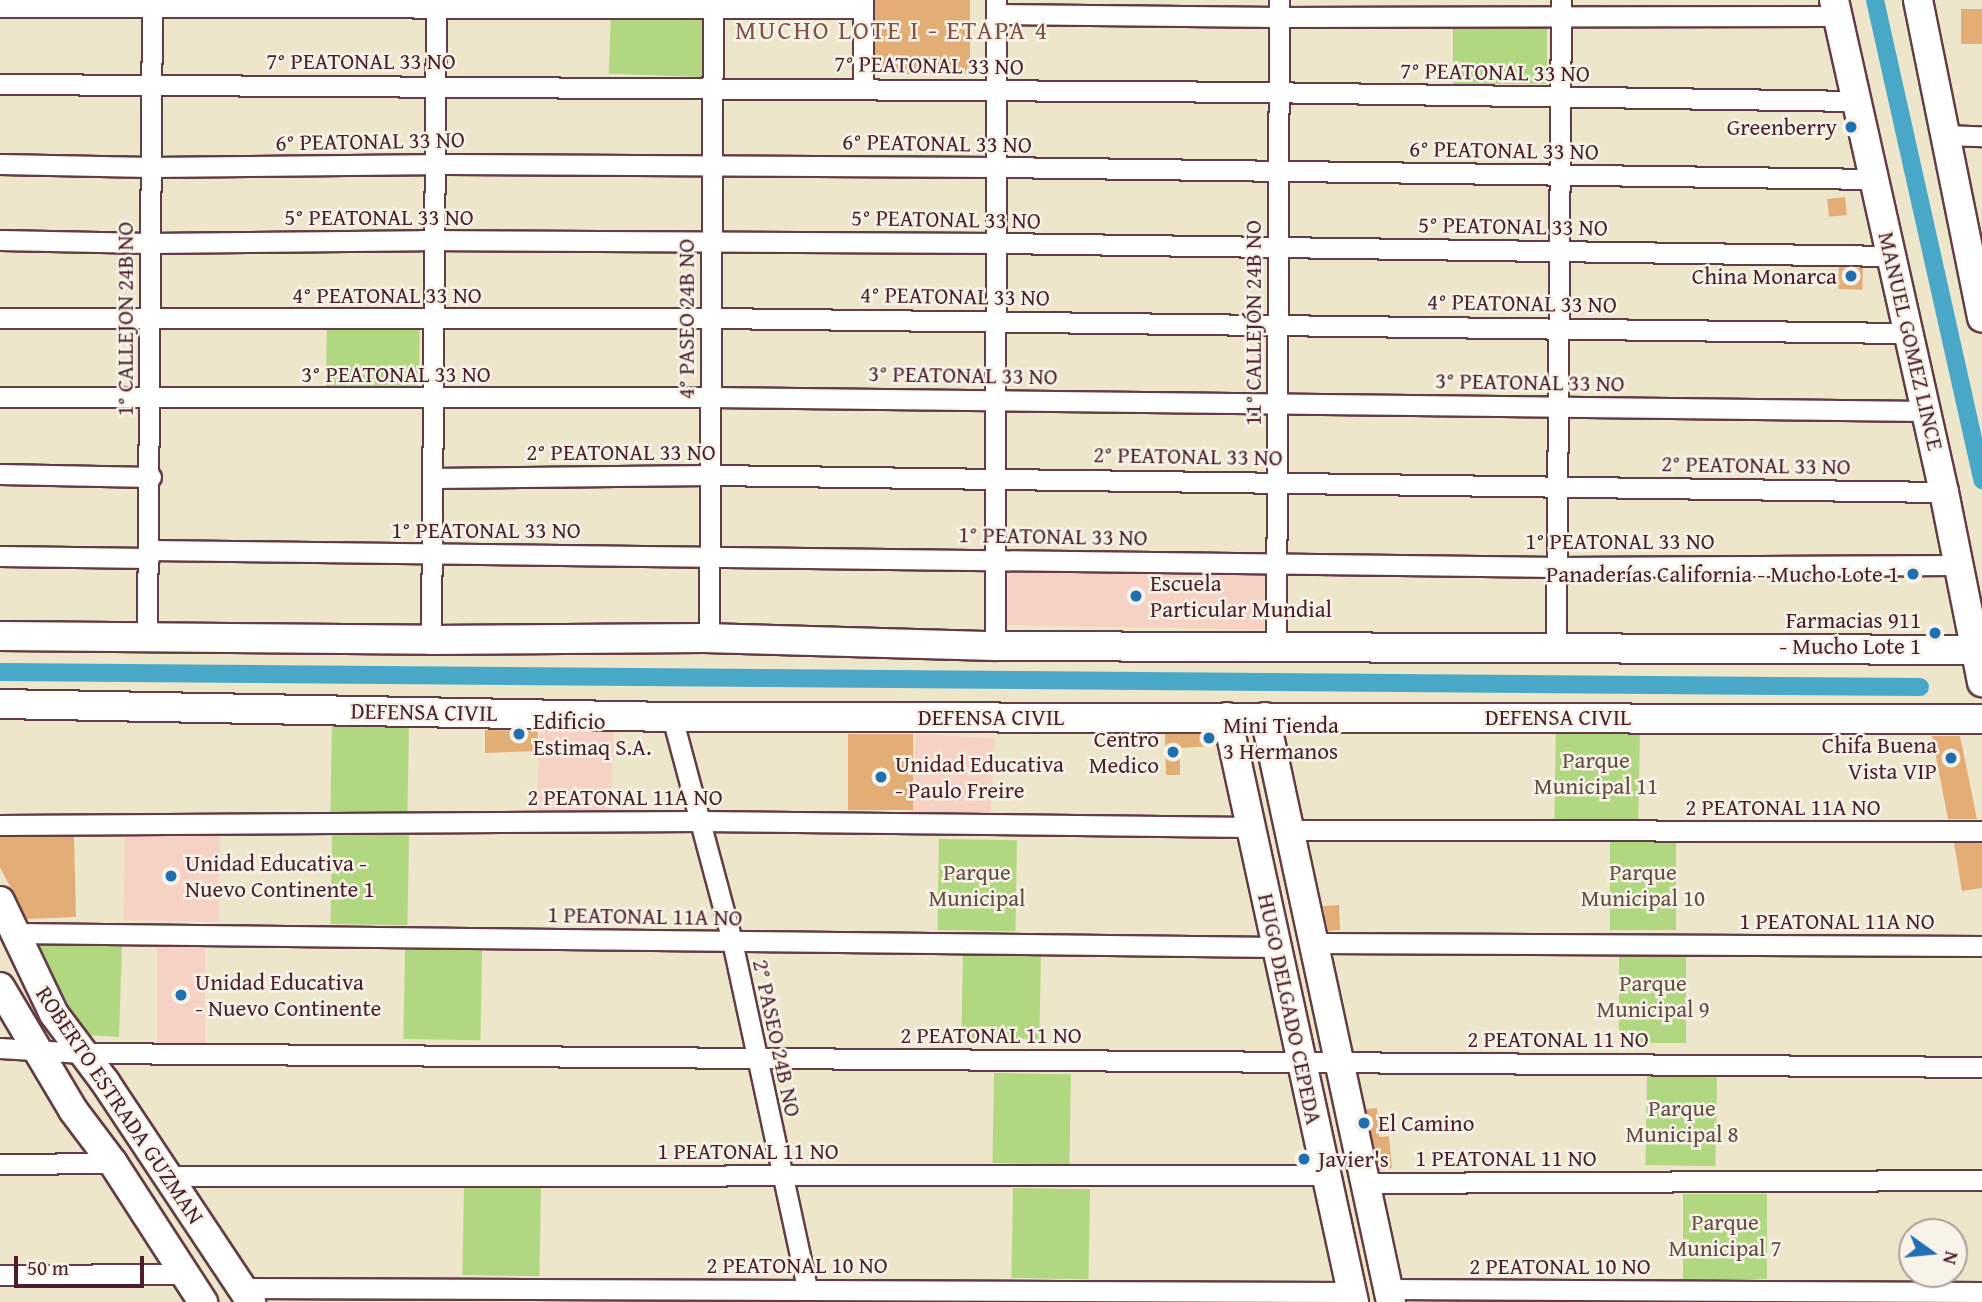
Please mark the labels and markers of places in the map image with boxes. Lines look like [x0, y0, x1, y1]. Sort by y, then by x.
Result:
place label: Greenberry [1727, 113, 1837, 141]
marker: Greenberry [1843, 119, 1859, 135]
place label: China Monarca [1692, 262, 1837, 290]
marker: China Monarca [1843, 268, 1859, 284]
place label: Panaderías California - Mucho Lote 1 [1546, 560, 1899, 588]
marker: Panaderías California - Mucho Lote 1 [1905, 566, 1921, 582]
place label: Escuela Particular Mundial [1150, 569, 1332, 623]
marker: Escuela Particular Mundial [1128, 588, 1144, 604]
place label: Farmacias 911 - Mucho Lote 1 [1779, 606, 1921, 660]
marker: Farmacias 911 - Mucho Lote 1 [1927, 625, 1943, 641]
place label: Edificio Estimaq S.A. [533, 707, 652, 761]
place label: Mini Tienda 3 Hermanos [1223, 711, 1339, 765]
place label: Centro Medico [1089, 725, 1159, 779]
marker: Edificio Estimaq S.A. [511, 726, 527, 742]
marker: Mini Tienda 3 Hermanos [1201, 730, 1217, 746]
place label: Chifa Buena Vista VIP [1822, 731, 1937, 785]
marker: Centro Medico [1165, 744, 1181, 760]
place label: Unidad Educativa - Paulo Freire [895, 750, 1064, 804]
marker: Chifa Buena Vista VIP [1943, 750, 1959, 766]
marker: Unidad Educativa - Paulo Freire [873, 769, 889, 785]
place label: Unidad Educativa - Nuevo Continente 1 [185, 849, 374, 903]
marker: Unidad Educativa - Nuevo Continente 1 [163, 868, 179, 884]
place label: Unidad Educativa - Nuevo Continente [195, 968, 381, 1022]
marker: Unidad Educativa - Nuevo Continente [173, 987, 189, 1003]
place label: El Camino [1378, 1109, 1474, 1137]
marker: El Camino [1356, 1115, 1372, 1131]
place label: Javier's [1318, 1145, 1389, 1173]
marker: Javier's [1296, 1151, 1312, 1167]

